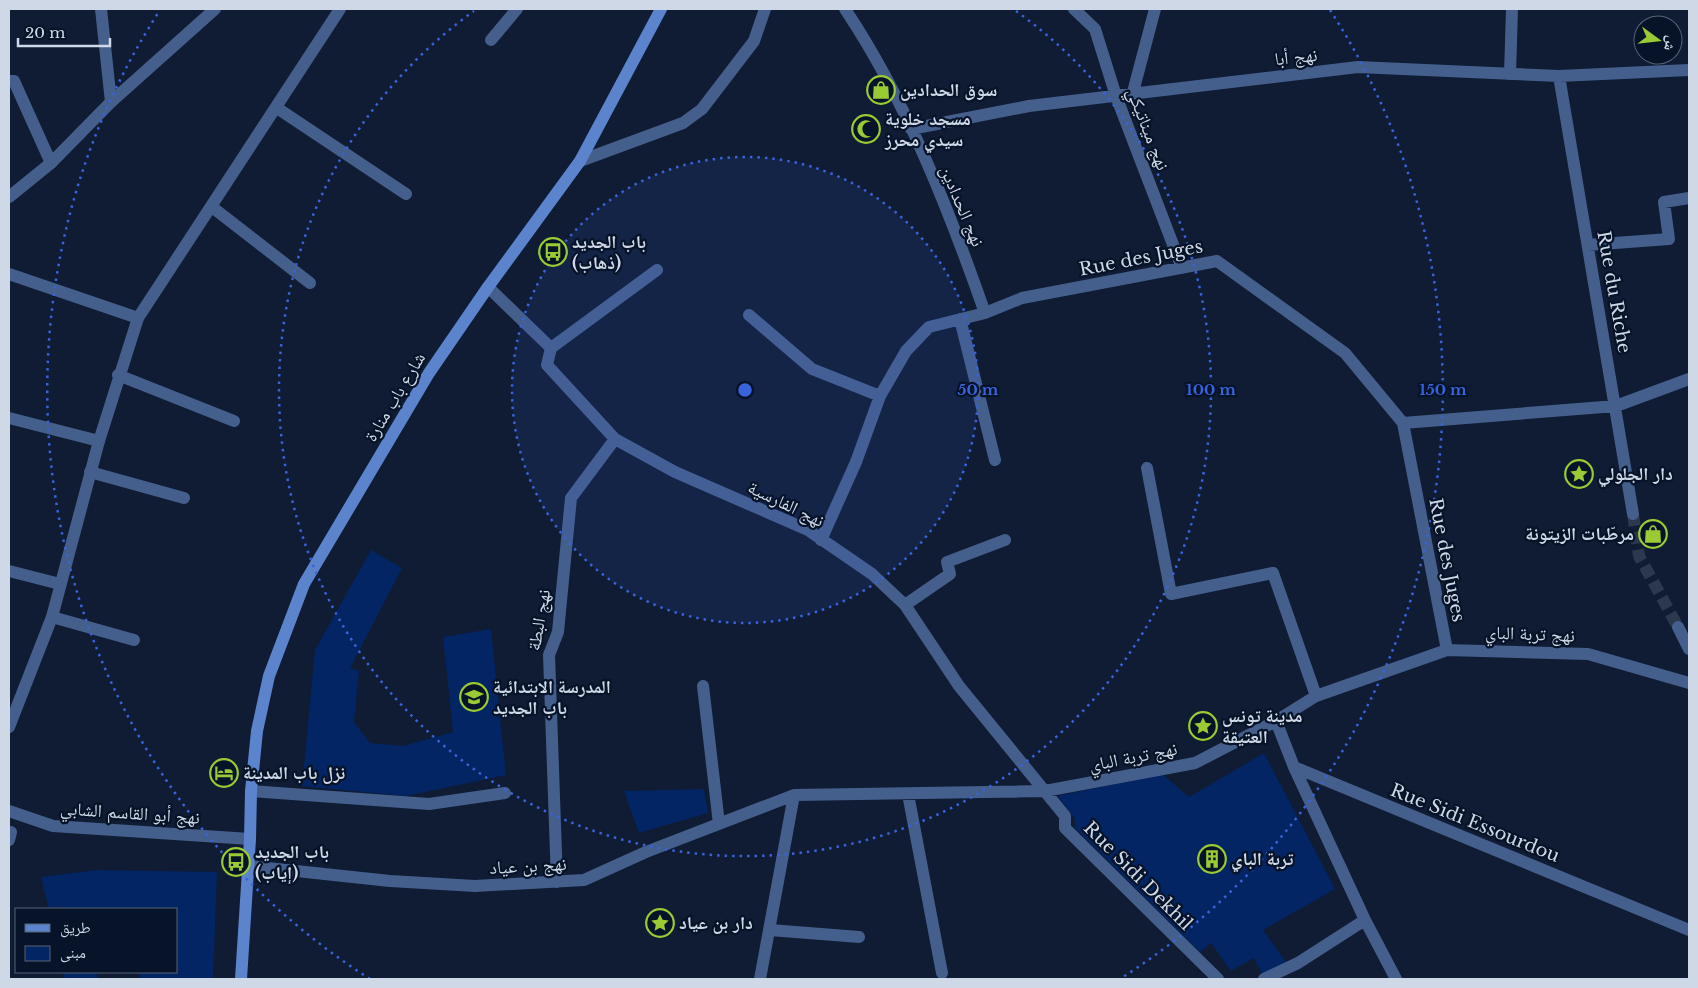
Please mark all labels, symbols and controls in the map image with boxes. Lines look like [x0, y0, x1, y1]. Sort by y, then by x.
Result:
scale bar [18, 15, 110, 47]
north arrow [1633, 15, 1683, 65]
text: 20 m [25, 23, 65, 42]
text: ش [1660, 34, 1681, 53]
street label: نهج أبا [1274, 44, 1319, 71]
shop icon: سوق الحدادين [866, 75, 896, 105]
place label: سوق الحدادين [900, 79, 997, 101]
street label: نهج ميناتيكي [1119, 85, 1174, 175]
place label: مسجد خلوية سيدي محرز [884, 108, 971, 154]
mosque icon: مسجد خلوية سيدي محرز [851, 114, 881, 144]
street label: نهج الحدادين [934, 162, 989, 250]
street label: Rue du Riche [1592, 229, 1636, 355]
place label: باب الجديد (ذهاب) [572, 231, 646, 274]
street label: Rue des Juges [1077, 235, 1205, 281]
bus stop icon: باب الجديد (ذهاب) [538, 237, 568, 267]
street label: شارع باب منارة [360, 348, 430, 446]
text: 50 m [958, 380, 999, 399]
text: 100 m [1186, 380, 1236, 399]
text: 150 m [1419, 380, 1467, 399]
centre of rings [736, 381, 754, 399]
place icon: دار الجلولي [1564, 459, 1594, 489]
place label: دار الجلولي [1598, 463, 1673, 488]
street label: نهج الفارسية [744, 476, 828, 533]
street label: Rue des Juges [1424, 496, 1470, 624]
shop icon: مرطّبات الزيتونة [1638, 519, 1668, 549]
place label: مرطّبات الزيتونة [1525, 523, 1634, 545]
street label: نهج البطة [523, 588, 556, 653]
street label: نهج تربة الباي [1485, 621, 1575, 650]
place label: المدرسة الابتدائية باب الجديد [493, 676, 611, 719]
school or university icon: المدرسة الابتدائية باب الجديد [459, 682, 489, 712]
place label: مدينة تونس العتيقة [1222, 705, 1302, 748]
place icon: مدينة تونس العتيقة [1188, 711, 1218, 741]
street label: نهج تربة الباي [1087, 738, 1180, 780]
hotel icon: نزل باب المدينة [209, 758, 239, 788]
place label: نزل باب المدينة [243, 762, 345, 784]
street label: Rue Sidi Essourdou [1387, 779, 1563, 867]
street label: نهج أبو القاسم الشابي [59, 797, 201, 832]
street label: Rue Sidi Dekhil [1079, 817, 1197, 935]
place label: باب الجديد (إياب) [255, 841, 329, 884]
building icon: تربة الباي [1197, 844, 1227, 874]
bus stop icon: باب الجديد (إياب) [221, 847, 251, 877]
place label: تربة الباي [1231, 848, 1293, 873]
street label: نهج بن عياد [489, 853, 567, 880]
legend [15, 908, 178, 973]
place icon: دار بن عياد [645, 908, 675, 938]
place label: دار بن عياد [679, 912, 753, 934]
text: طريق [60, 918, 91, 938]
text: مبنى [60, 943, 86, 963]

